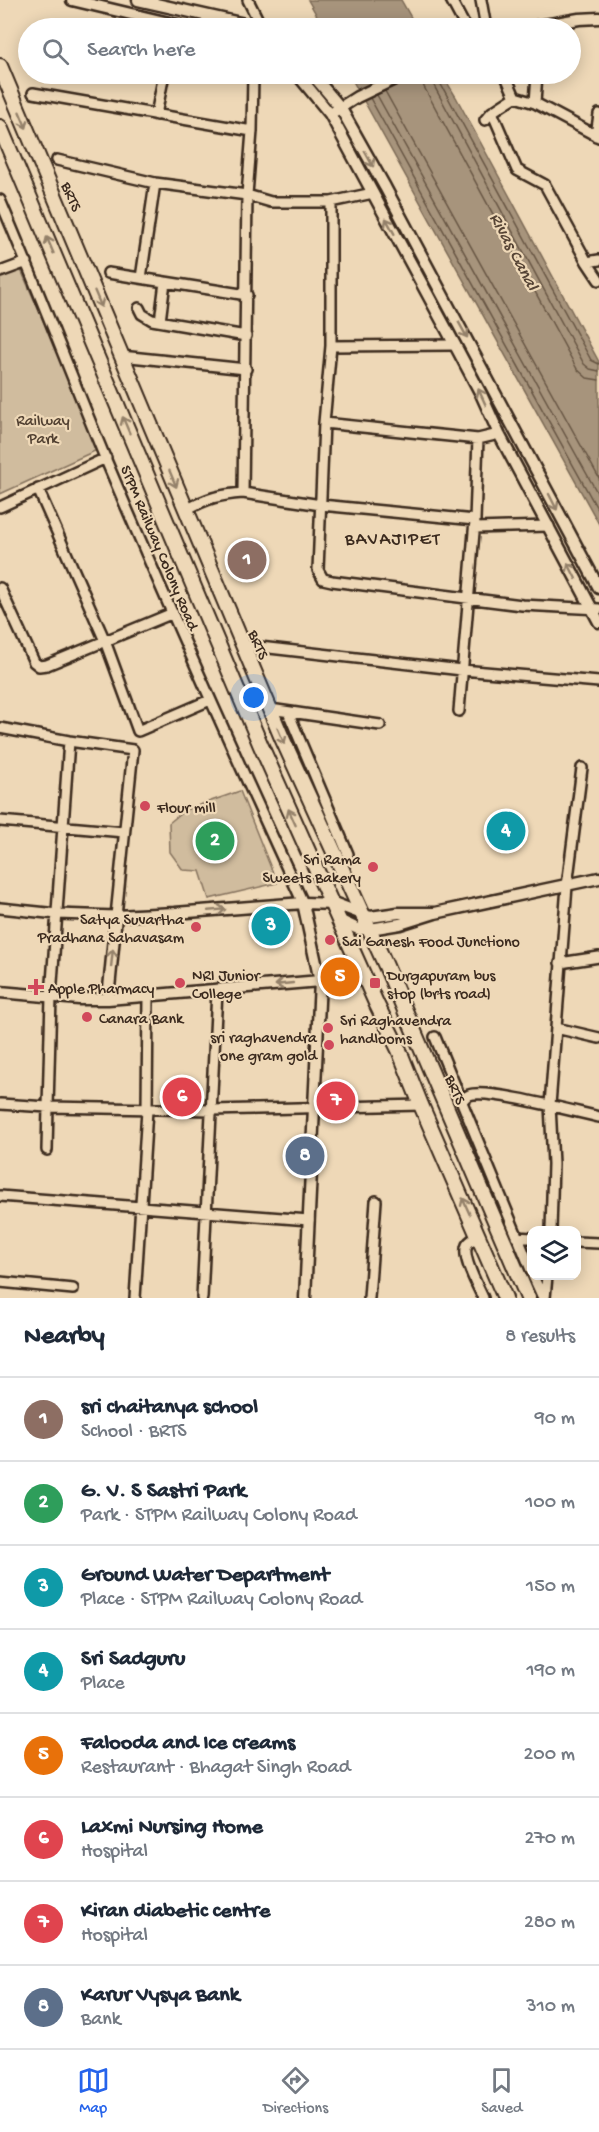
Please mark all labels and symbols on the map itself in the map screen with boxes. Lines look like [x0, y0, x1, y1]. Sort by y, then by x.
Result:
one-way arrow [18, 110, 29, 128]
one-way arrow [364, 149, 375, 167]
street label: BRTS [55, 179, 85, 215]
water label: Rivas Canal [484, 210, 542, 295]
one-way arrow [384, 217, 395, 235]
one-way arrow [44, 236, 55, 255]
one-way arrow [93, 290, 104, 308]
one-way arrow [458, 320, 469, 338]
one-way arrow [476, 389, 488, 407]
park label: Railway Park [16, 413, 70, 450]
one-way arrow [120, 416, 131, 434]
street label: STPM Railway Colony Road [114, 463, 202, 635]
one-way arrow [168, 470, 179, 488]
one-way arrow [548, 493, 559, 511]
district label: BAVAJIPET [344, 530, 441, 551]
pin: 1 [228, 538, 266, 582]
one-way arrow [566, 562, 577, 580]
street label: BRTS [242, 627, 272, 663]
your location [239, 683, 268, 712]
one-way arrow [276, 727, 288, 745]
marker: Flour mill [138, 799, 152, 813]
place label: Flour mill [156, 800, 216, 819]
one-way arrow [286, 808, 298, 826]
pin: 4 [486, 808, 526, 854]
pin: 2 [196, 818, 234, 864]
place label: Sri Rama Sweets Bakery [262, 852, 362, 889]
marker: Sri Rama Sweets Bakery [366, 860, 380, 874]
one-way arrow [206, 904, 226, 915]
pin: 3 [252, 904, 290, 948]
place label: Satya Suvartha Pradhana Sahavasam [37, 912, 185, 949]
marker: Satya Suvartha Pradhana Sahavasam [189, 920, 203, 934]
marker: Sai Ganesh Food Junctiono [323, 933, 337, 947]
place label: Sai Ganesh Food Junctiono [342, 934, 520, 953]
one-way arrow [107, 948, 118, 968]
pin: 5 [320, 954, 360, 1000]
place label: NRI Junior College [192, 968, 261, 1005]
place label: Durgapuram bus stop (brts road) [386, 968, 497, 1005]
marker: NRI Junior College [173, 976, 187, 990]
marker: Durgapuram bus stop (brts road) [368, 976, 382, 990]
one-way arrow [274, 979, 294, 990]
marker: Apple Pharmacy [29, 980, 43, 994]
place label: Apple Pharmacy [48, 981, 154, 1000]
marker: Canara Bank [80, 1010, 94, 1024]
place label: Canara Bank [99, 1011, 185, 1030]
place label: Sri Raghavendra handlooms [340, 1013, 452, 1050]
marker: Sri Raghavendra handlooms [321, 1021, 335, 1035]
place label: sri raghavendra one gram gold [210, 1030, 319, 1067]
marker: sri raghavendra one gram gold [322, 1038, 336, 1052]
street label: BRTS [439, 1072, 469, 1108]
pin: 6 [162, 1074, 201, 1120]
pin: 7 [316, 1078, 356, 1124]
pin: 8 [286, 1134, 324, 1178]
one-way arrow [459, 1197, 471, 1215]

